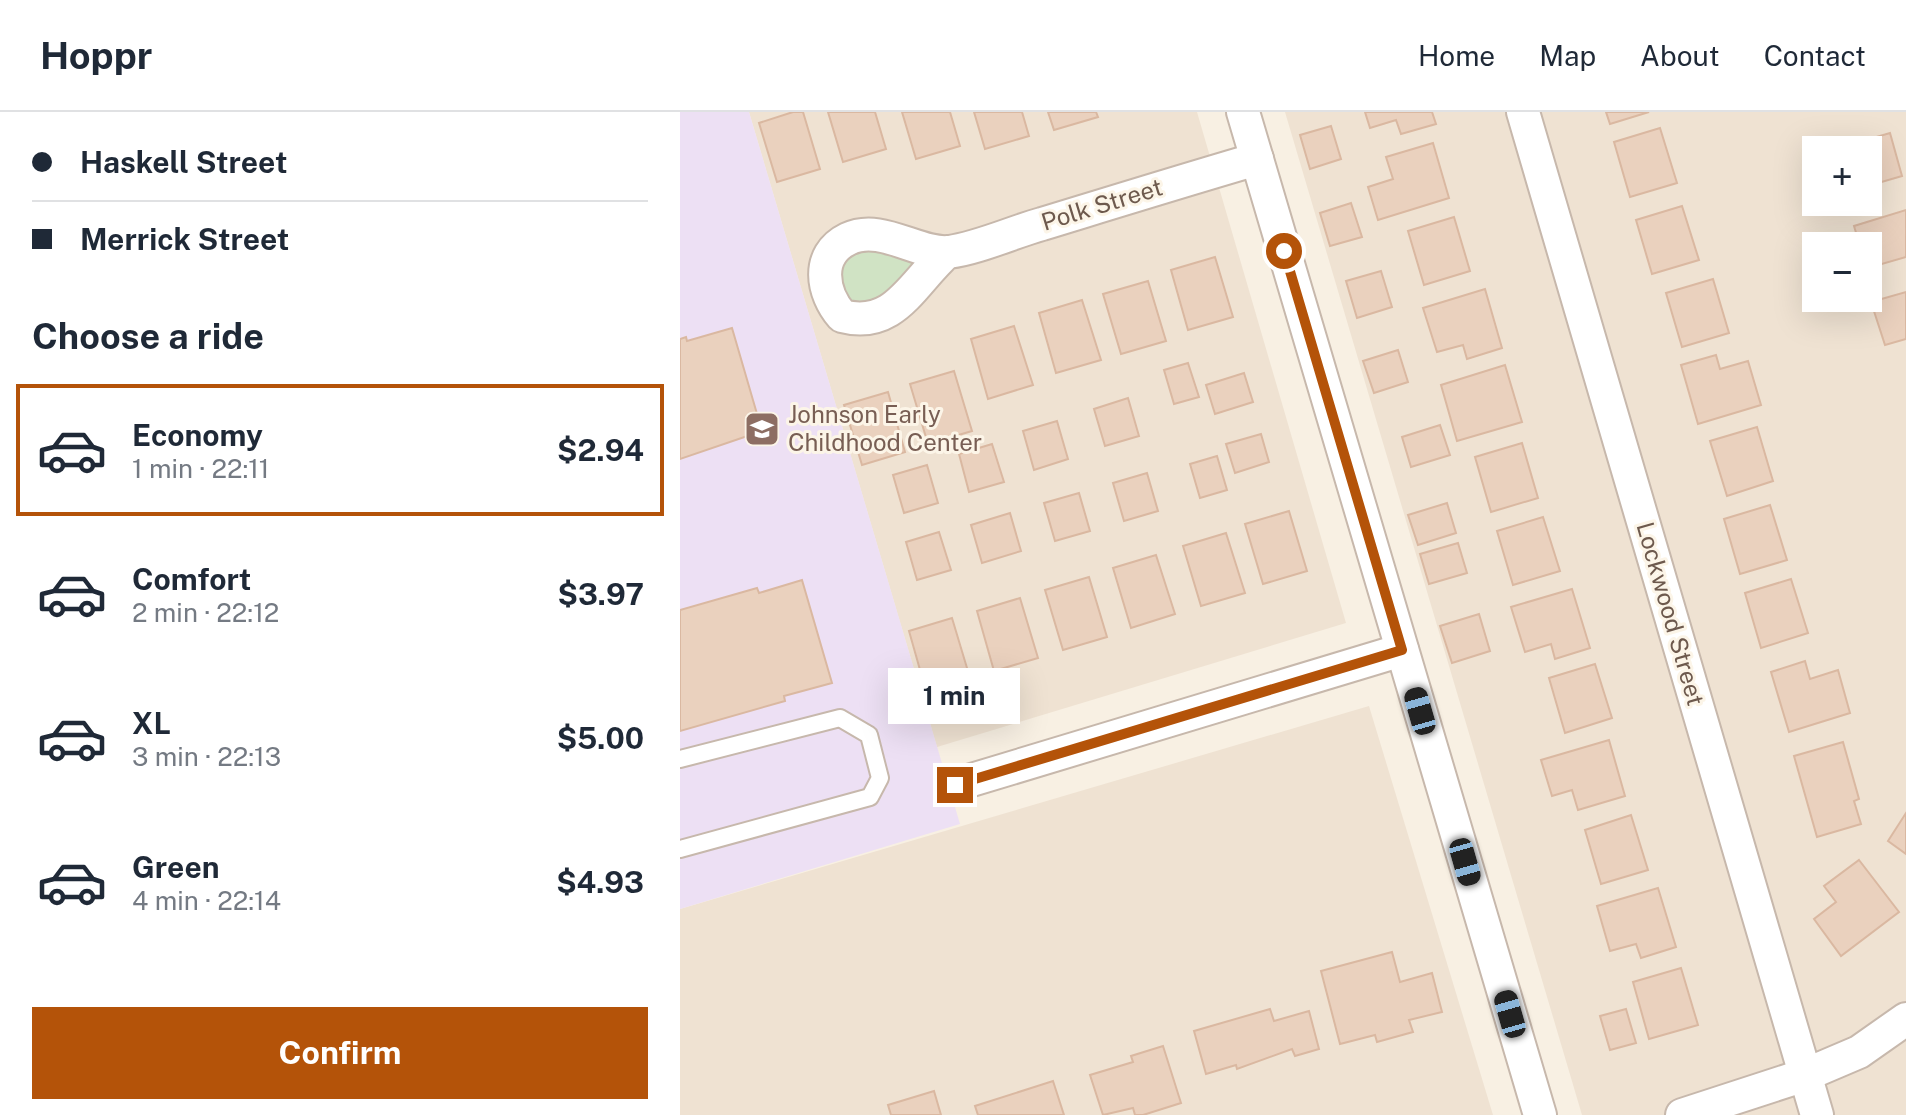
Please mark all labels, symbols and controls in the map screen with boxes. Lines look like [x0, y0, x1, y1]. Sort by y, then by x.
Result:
text: Hoppr [40, 33, 152, 78]
text: Home [1418, 39, 1495, 72]
text: Map [1539, 39, 1596, 72]
text: About [1640, 39, 1720, 72]
text: Contact [1764, 39, 1866, 72]
map controls [1802, 136, 1882, 312]
button: + [1802, 136, 1882, 216]
text: Haskell Street [80, 144, 287, 180]
street label: Polk Street [1038, 172, 1166, 236]
text: Merrick Street [80, 221, 289, 257]
button: − [1802, 232, 1882, 312]
route start [1266, 233, 1302, 269]
text: Choose a ride [32, 315, 264, 357]
place label: Johnson Early Childhood Center [788, 400, 982, 456]
school or university icon: Johnson Early Childhood Center [743, 410, 781, 448]
icon: car [36, 414, 108, 486]
text: Economy [132, 417, 263, 453]
text: $2.94 [557, 432, 644, 468]
text: 1 min · 22:11 [132, 453, 269, 484]
street label: Lockwood Street [1631, 519, 1711, 709]
icon: car [36, 558, 108, 630]
text: Comfort [132, 561, 251, 597]
text: $3.97 [557, 576, 644, 612]
text: 2 min · 22:12 [132, 597, 279, 628]
callout: 1 min [889, 669, 1021, 725]
text: 1 min [923, 680, 985, 711]
car [1402, 685, 1438, 737]
icon: car [36, 702, 108, 774]
text: XL [132, 705, 171, 741]
text: $5.00 [557, 720, 644, 756]
text: 3 min · 22:13 [132, 741, 281, 772]
route end [937, 767, 973, 803]
car [1447, 836, 1483, 888]
icon: car [36, 846, 108, 918]
text: Green [132, 849, 219, 885]
text: $4.93 [556, 864, 644, 900]
text: 4 min · 22:14 [132, 885, 281, 916]
car [1492, 988, 1528, 1040]
button: Confirm [32, 1007, 648, 1099]

